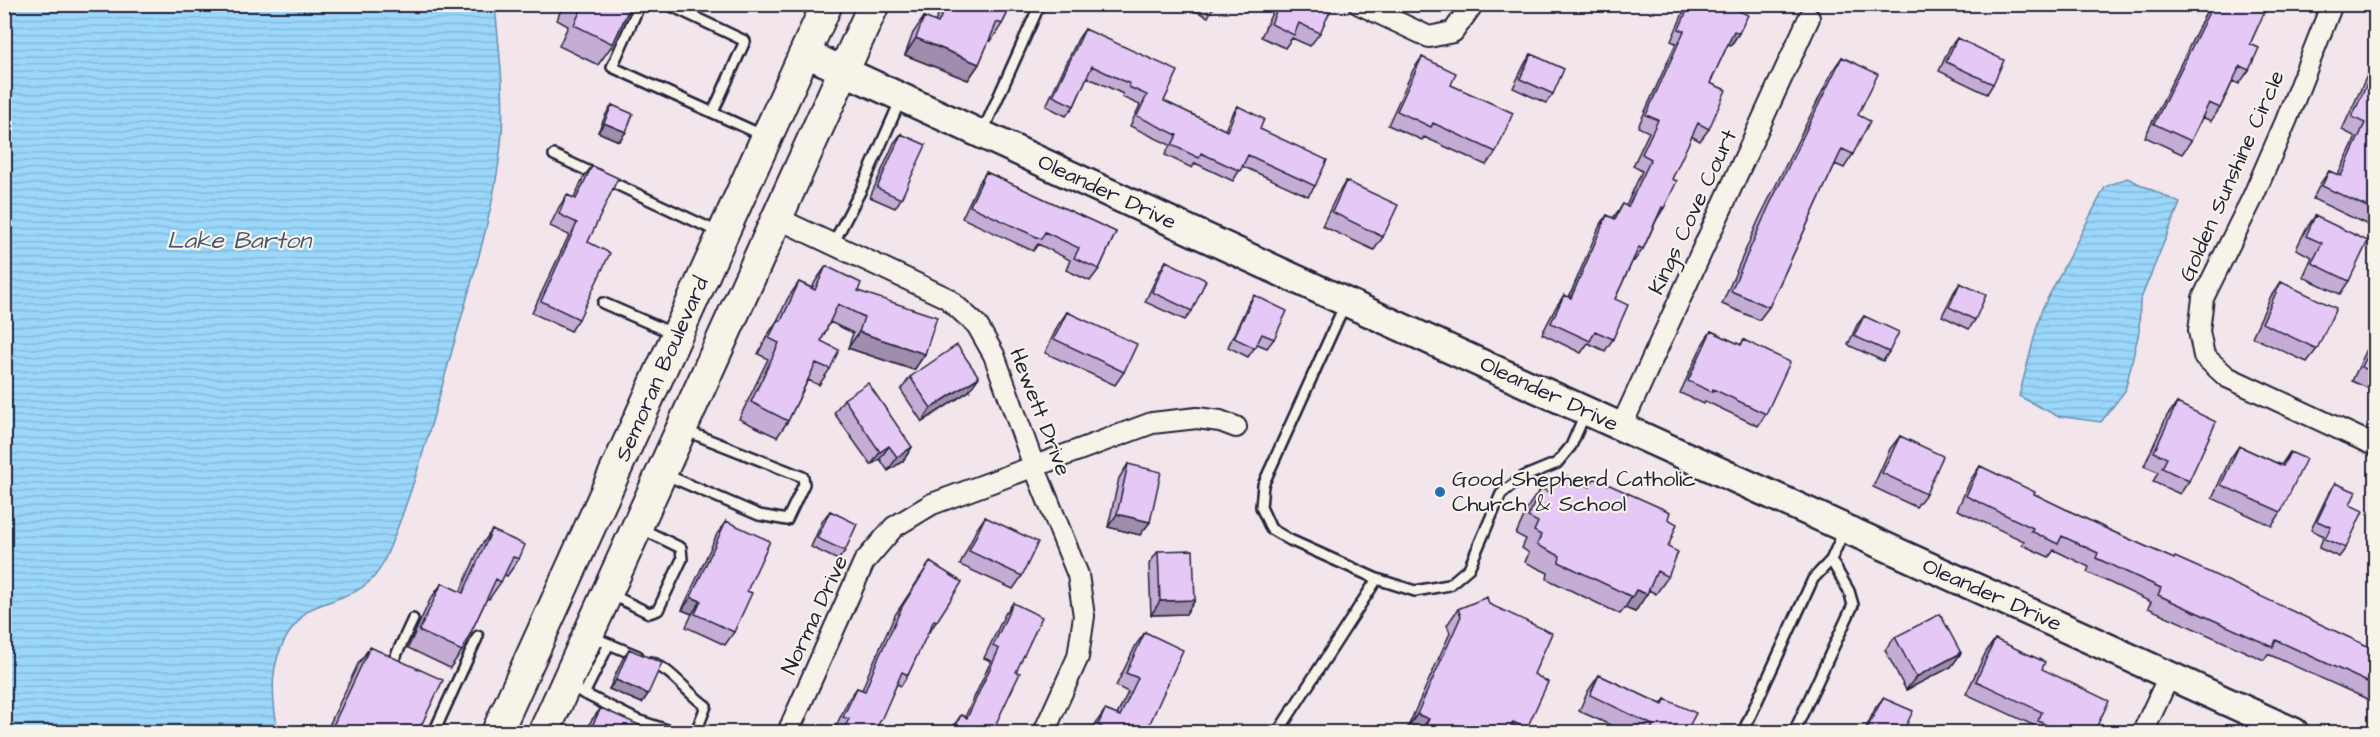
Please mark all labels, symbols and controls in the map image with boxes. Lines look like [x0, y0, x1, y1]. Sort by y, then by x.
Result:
street label: Golden Sunshine Circle [2172, 66, 2293, 286]
street label: Kings Cove Court [1641, 124, 1746, 300]
street label: Oleander Drive [1033, 146, 1181, 238]
water label: Lake Barton [167, 224, 313, 258]
street label: Semoran Boulevard [607, 272, 717, 466]
street label: Hewett Drive [1001, 344, 1079, 480]
street label: Oleander Drive [1475, 348, 1623, 440]
place label: Good Shepherd Catholic Church & School [1452, 464, 1696, 520]
marker: Good Shepherd Catholic Church & School [1433, 485, 1447, 499]
street label: Norma Drive [774, 550, 856, 680]
street label: Oleander Drive [1917, 550, 2067, 640]

